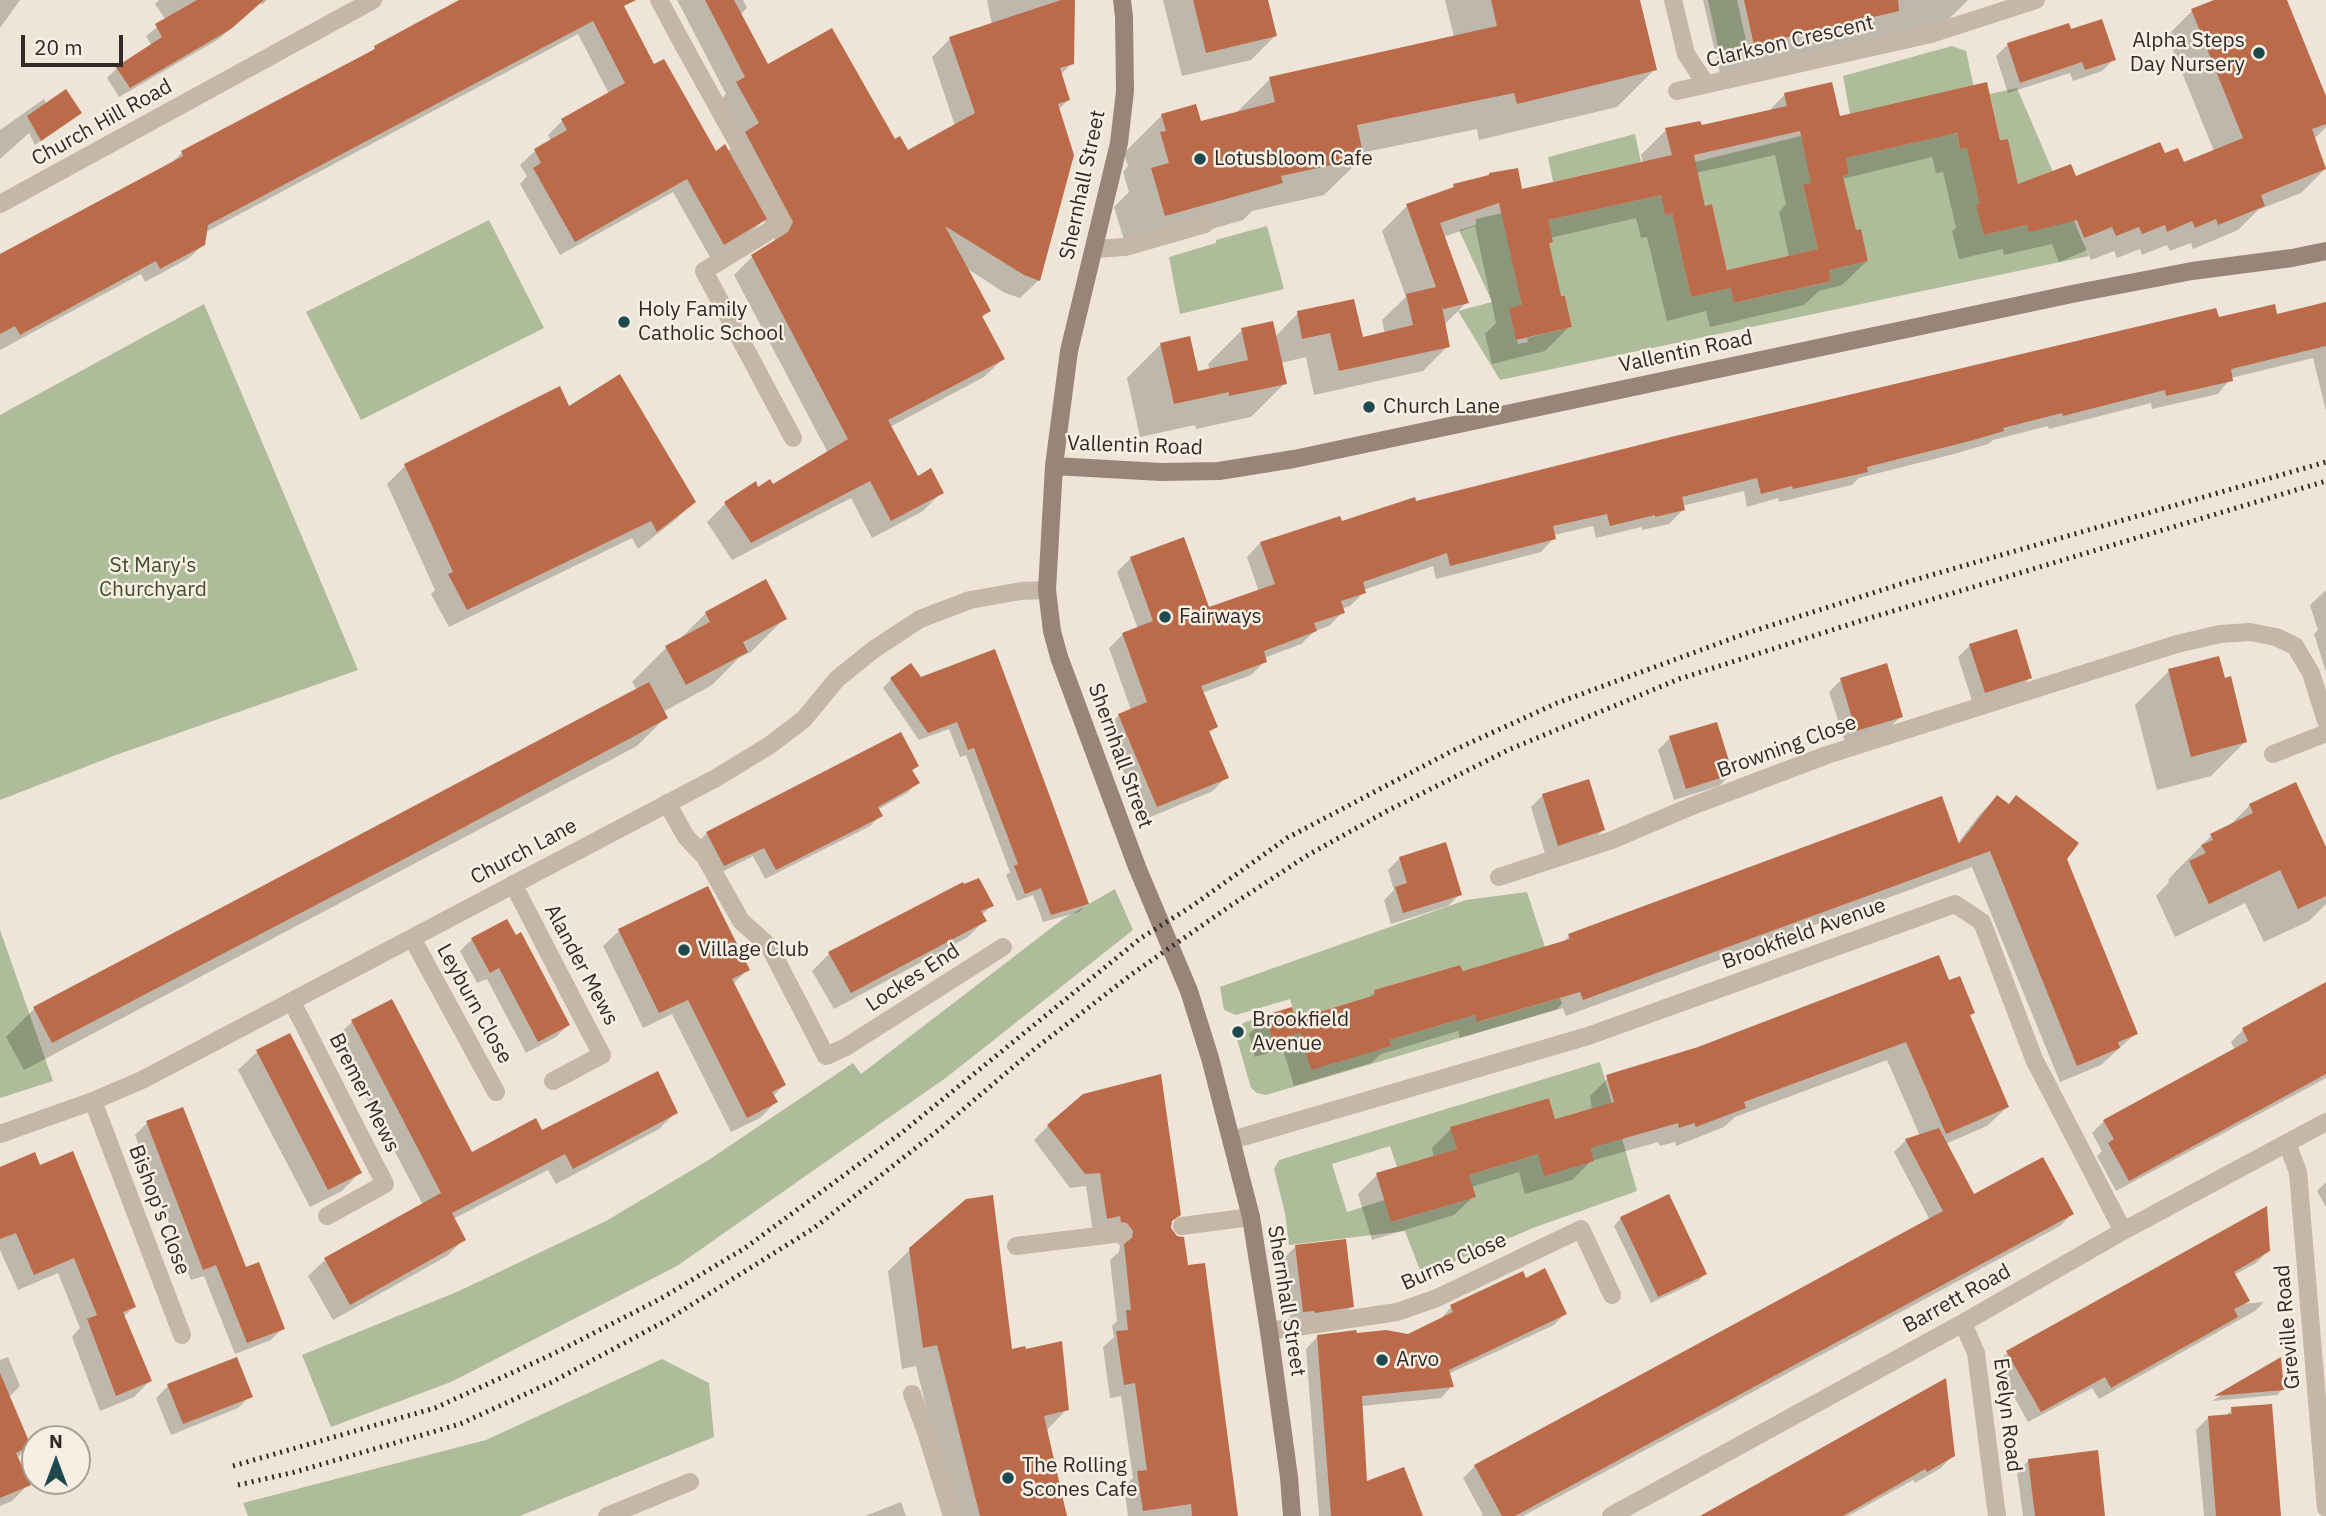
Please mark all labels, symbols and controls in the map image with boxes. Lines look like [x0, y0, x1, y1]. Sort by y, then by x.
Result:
street label: Clarkson Crescent [1704, 10, 1876, 74]
scale bar [24, 21, 126, 65]
place label: Alpha Steps Day Nursery [2130, 28, 2245, 78]
text: 20 m [34, 33, 83, 61]
marker: Alpha Steps Day Nursery [2251, 45, 2267, 61]
street label: Church Hill Road [27, 74, 177, 172]
street label: Shernhall Street [1055, 108, 1111, 262]
place label: Lotusbloom Cafe [1214, 146, 1373, 172]
marker: Lotusbloom Cafe [1192, 151, 1208, 167]
place label: Holy Family Catholic School [638, 297, 784, 347]
marker: Holy Family Catholic School [616, 314, 632, 330]
street label: Vallentin Road [1617, 326, 1755, 378]
place label: Church Lane [1383, 394, 1500, 420]
marker: Church Lane [1361, 399, 1377, 415]
street label: Vallentin Road [1067, 431, 1203, 461]
park label: St Mary's Churchyard [99, 553, 207, 603]
place label: Fairways [1179, 604, 1262, 630]
marker: Fairways [1157, 609, 1173, 625]
street label: Shernhall Street [1082, 680, 1158, 832]
street label: Browning Close [1714, 710, 1860, 784]
street label: Church Lane [466, 813, 582, 891]
street label: Brookfield Avenue [1719, 893, 1889, 975]
street label: Alander Mews [539, 900, 623, 1030]
place label: Village Club [698, 937, 809, 963]
street label: Lockes End [862, 938, 964, 1018]
street label: Leyburn Close [431, 940, 517, 1068]
marker: Village Club [676, 942, 692, 958]
place label: Brookfield Avenue [1252, 1007, 1349, 1057]
marker: Brookfield Avenue [1230, 1024, 1246, 1040]
street label: Bremer Mews [323, 1029, 405, 1157]
street label: Bishop's Close [123, 1141, 195, 1279]
street label: Shernhall Street [1262, 1224, 1310, 1378]
street label: Burns Close [1397, 1228, 1511, 1296]
street label: Barrett Road [1899, 1259, 2015, 1339]
street label: Greville Road [2270, 1264, 2306, 1390]
place label: Arvo [1396, 1347, 1439, 1373]
marker: Arvo [1374, 1352, 1390, 1368]
street label: Evelyn Road [1987, 1356, 2027, 1474]
north arrow [21, 1425, 91, 1495]
text: N [49, 1429, 63, 1453]
place label: The Rolling Scones Cafe [1022, 1453, 1138, 1503]
marker: The Rolling Scones Cafe [1000, 1470, 1016, 1486]

